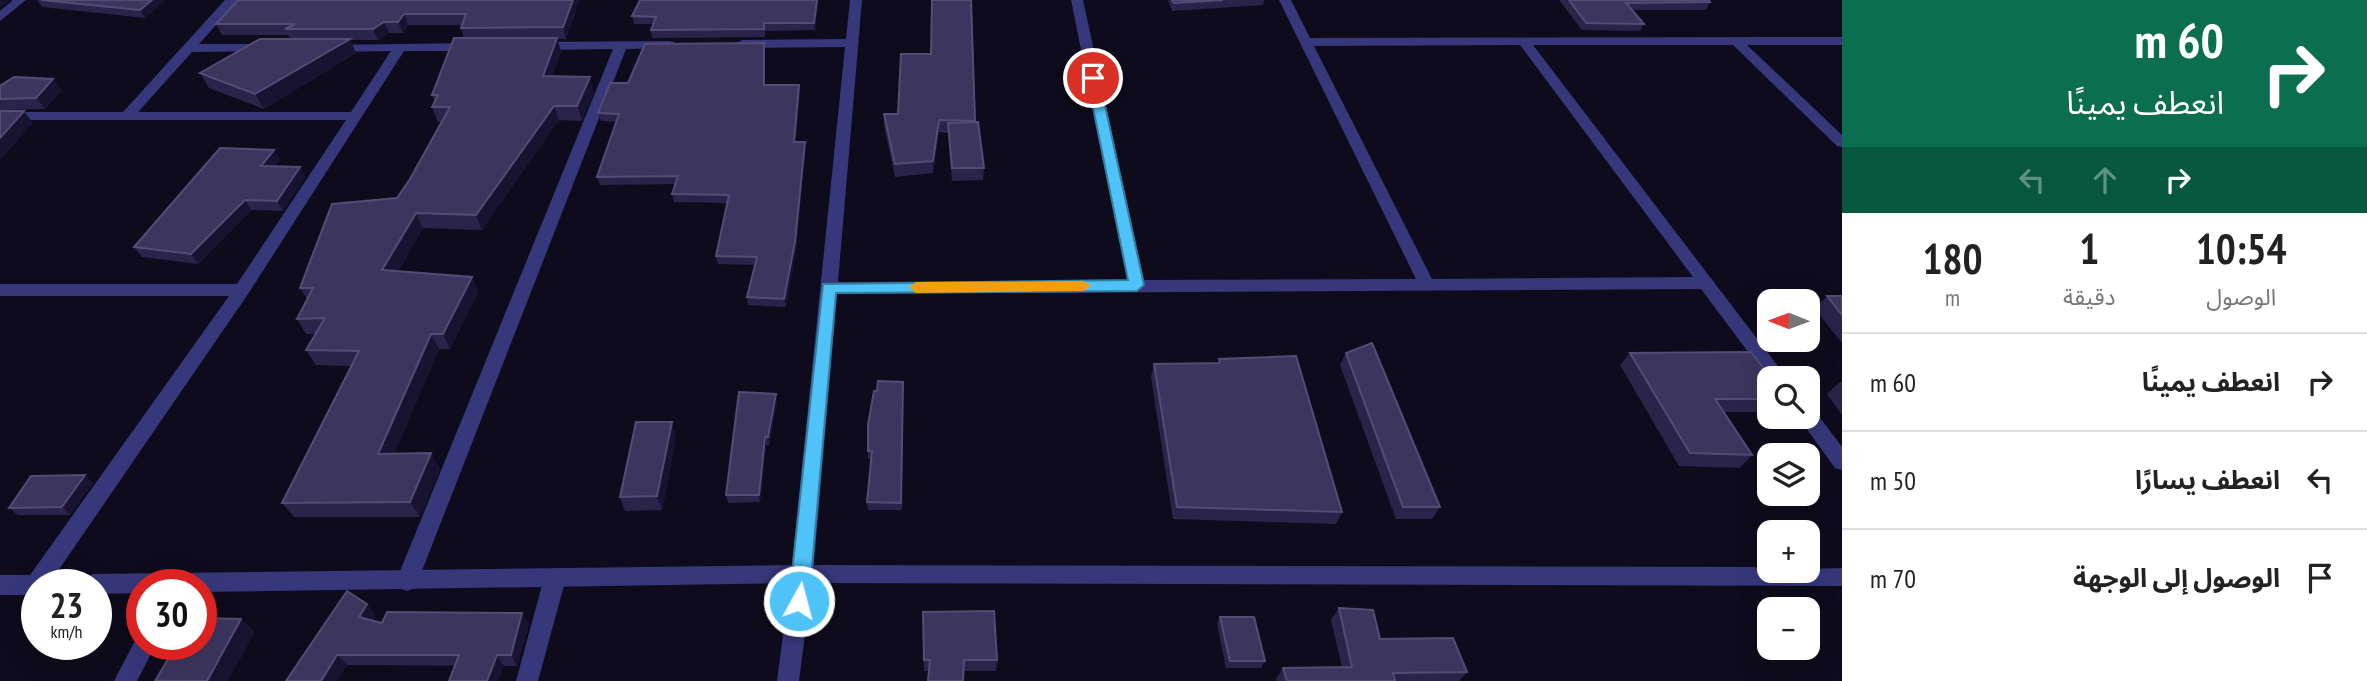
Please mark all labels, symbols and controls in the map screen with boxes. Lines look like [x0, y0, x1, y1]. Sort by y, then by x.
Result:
text: 60 m [2135, 8, 2224, 72]
icon: right [2248, 28, 2339, 119]
pin [1063, 48, 1123, 108]
icon: arrive [1074, 59, 1112, 97]
text: انعطف يمينًا [2066, 81, 2224, 123]
icon: left [2013, 161, 2051, 199]
icon: ahead [2086, 161, 2124, 199]
icon: right [2159, 161, 2197, 199]
text: 1 [2079, 221, 2099, 276]
text: 10:54 [2196, 221, 2287, 276]
text: 180 [1922, 231, 1983, 286]
text: دقيقة [2063, 282, 2115, 311]
text: الوصول [2206, 282, 2276, 311]
text: m [1945, 283, 1960, 312]
north arrow [1757, 289, 1820, 352]
map controls [1757, 289, 1820, 660]
icon: right [2301, 363, 2339, 401]
text: انعطف يمينًا [2142, 365, 2280, 398]
button: search [1757, 366, 1820, 429]
text: 60 m [1870, 366, 1916, 399]
button: layers [1757, 443, 1820, 506]
icon: left [2301, 461, 2339, 499]
text: انعطف يسارًا [2135, 463, 2280, 496]
text: 50 m [1870, 464, 1916, 497]
button: + [1757, 520, 1820, 583]
icon: arrive [2301, 559, 2339, 597]
text: الوصول إلى الوجهة [2073, 561, 2280, 594]
text: 70 m [1870, 562, 1916, 595]
position arrow [762, 564, 836, 638]
speed limit sign: 30 [126, 569, 217, 660]
text: 23 [50, 582, 83, 628]
button: − [1757, 597, 1820, 660]
text: km/h [51, 620, 82, 643]

